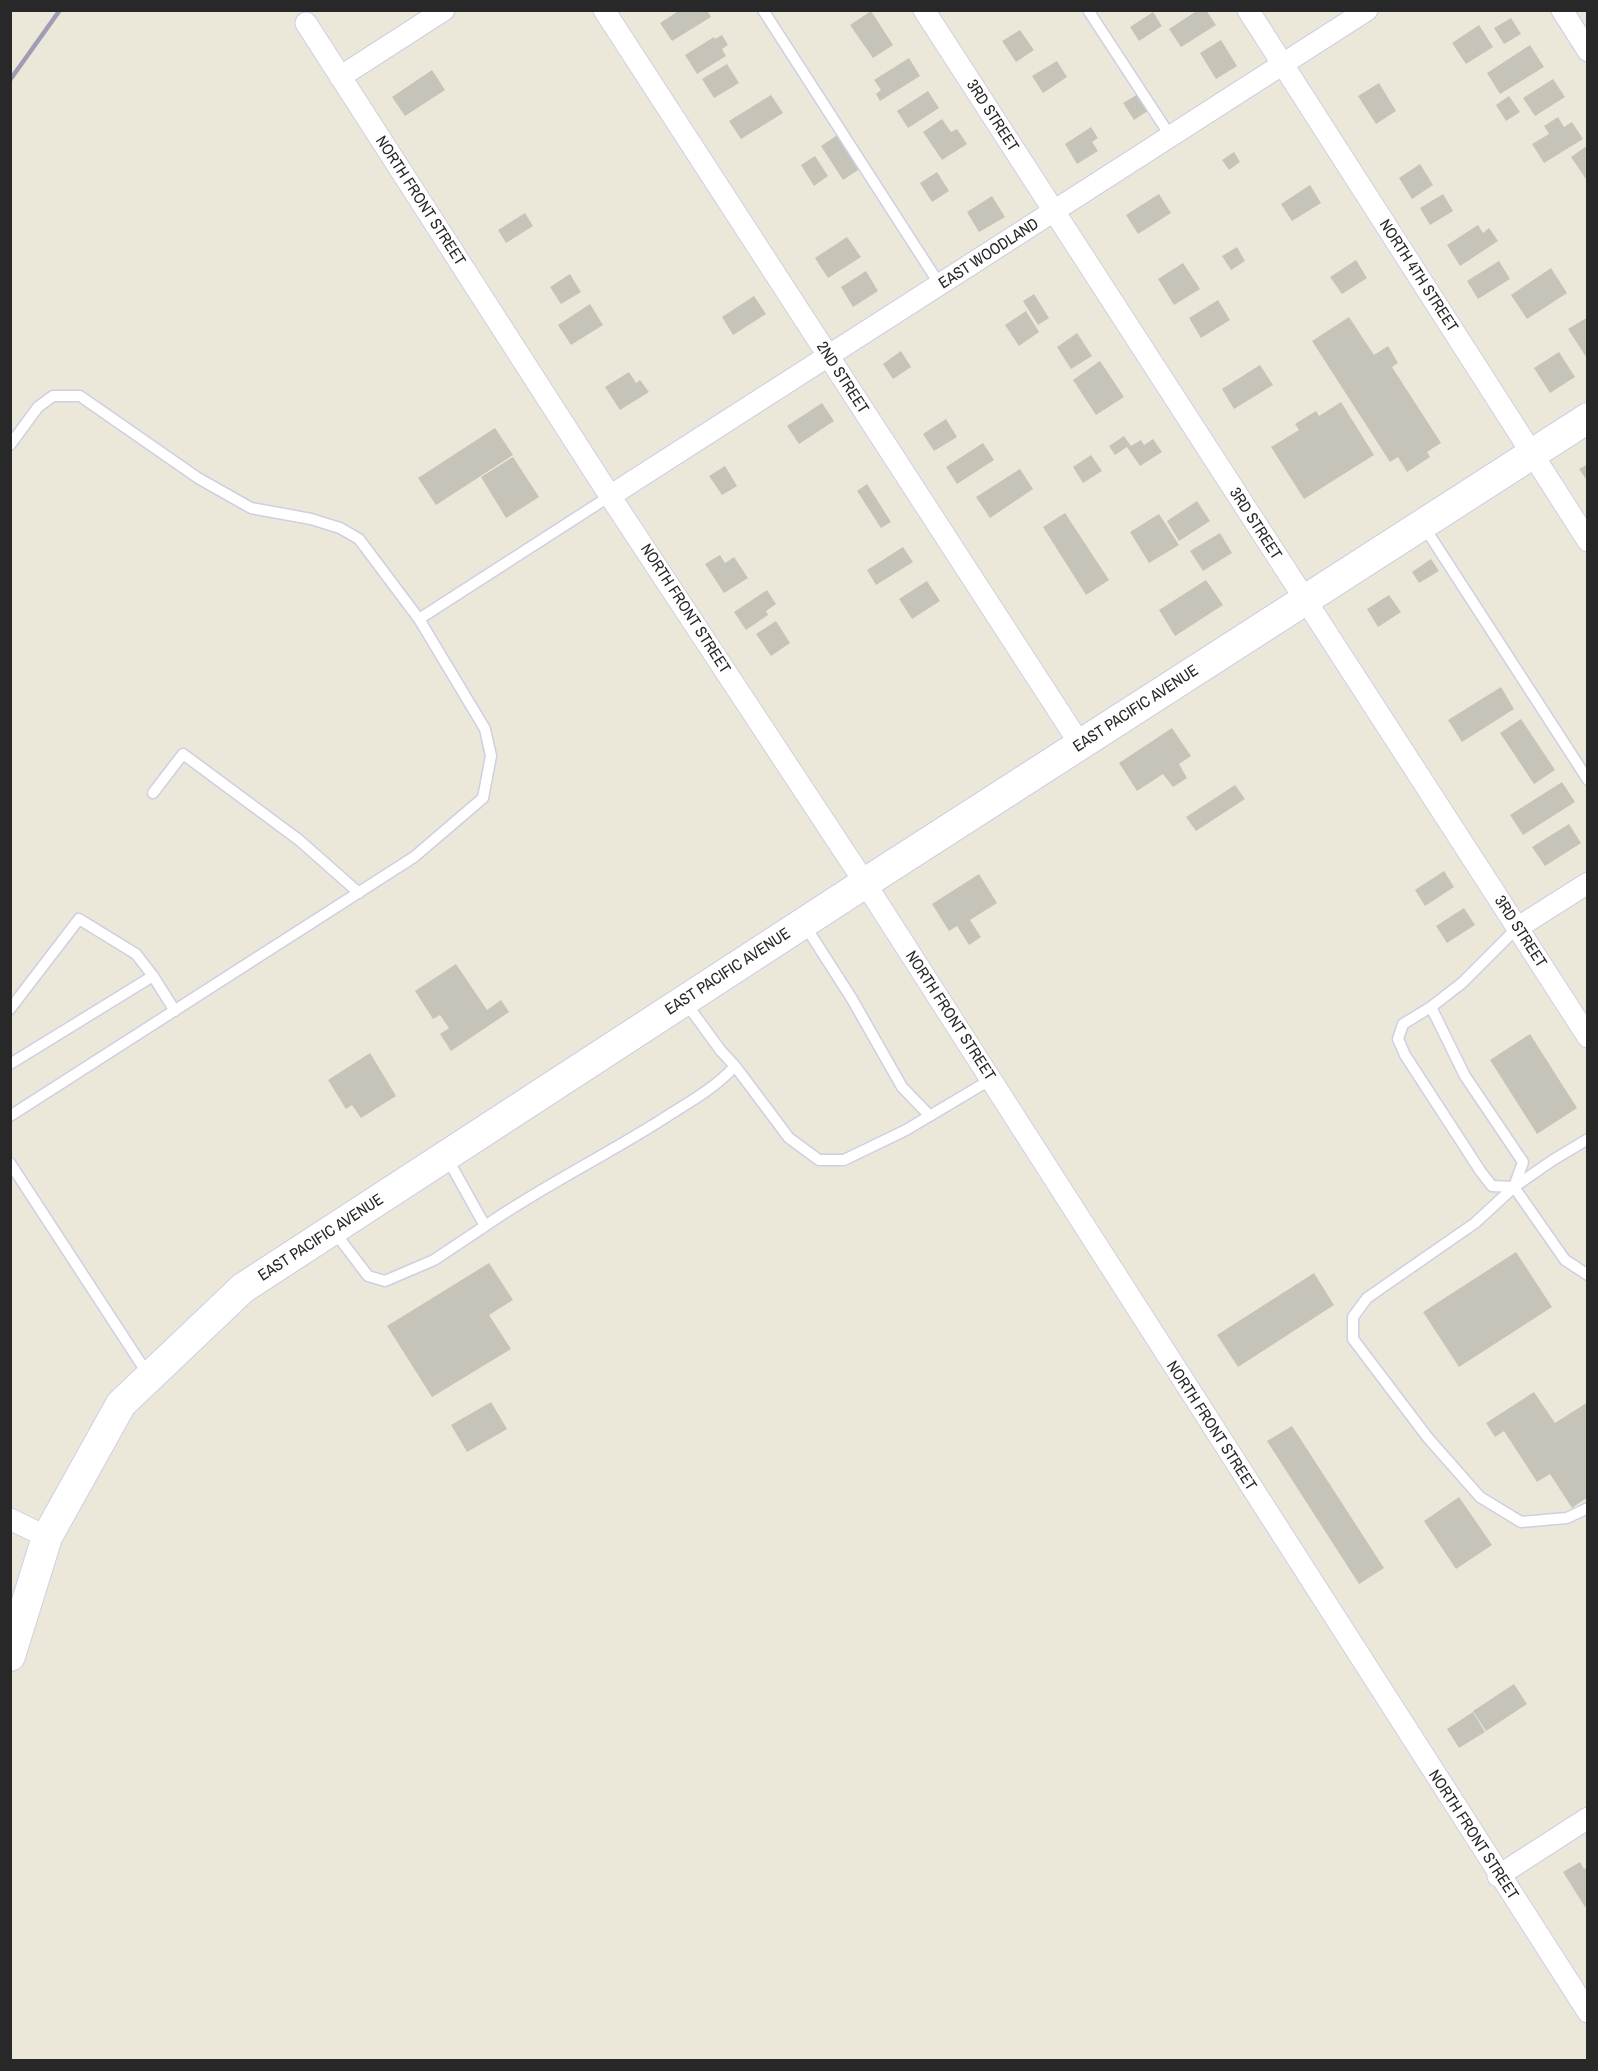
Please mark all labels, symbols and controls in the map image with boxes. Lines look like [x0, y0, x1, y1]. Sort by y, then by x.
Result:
street label: 3RD STREET [962, 77, 1022, 155]
street label: NORTH FRONT STREET [371, 133, 469, 269]
street label: EAST WOODLAND [935, 215, 1043, 293]
street label: NORTH 4TH STREET [1374, 216, 1462, 336]
street label: 2ND STREET [812, 339, 872, 417]
street label: 3RD STREET [1225, 485, 1285, 563]
street label: NORTH FRONT STREET [636, 541, 734, 677]
street label: EAST PACIFIC AVENUE [1070, 661, 1202, 757]
street label: 3RD STREET [1490, 893, 1550, 971]
street label: EAST PACIFIC AVENUE [662, 924, 794, 1020]
street label: NORTH FRONT STREET [901, 948, 999, 1084]
street label: EAST PACIFIC AVENUE [255, 1190, 387, 1286]
street label: NORTH FRONT STREET [1162, 1358, 1260, 1494]
street label: NORTH FRONT STREET [1424, 1767, 1522, 1903]

